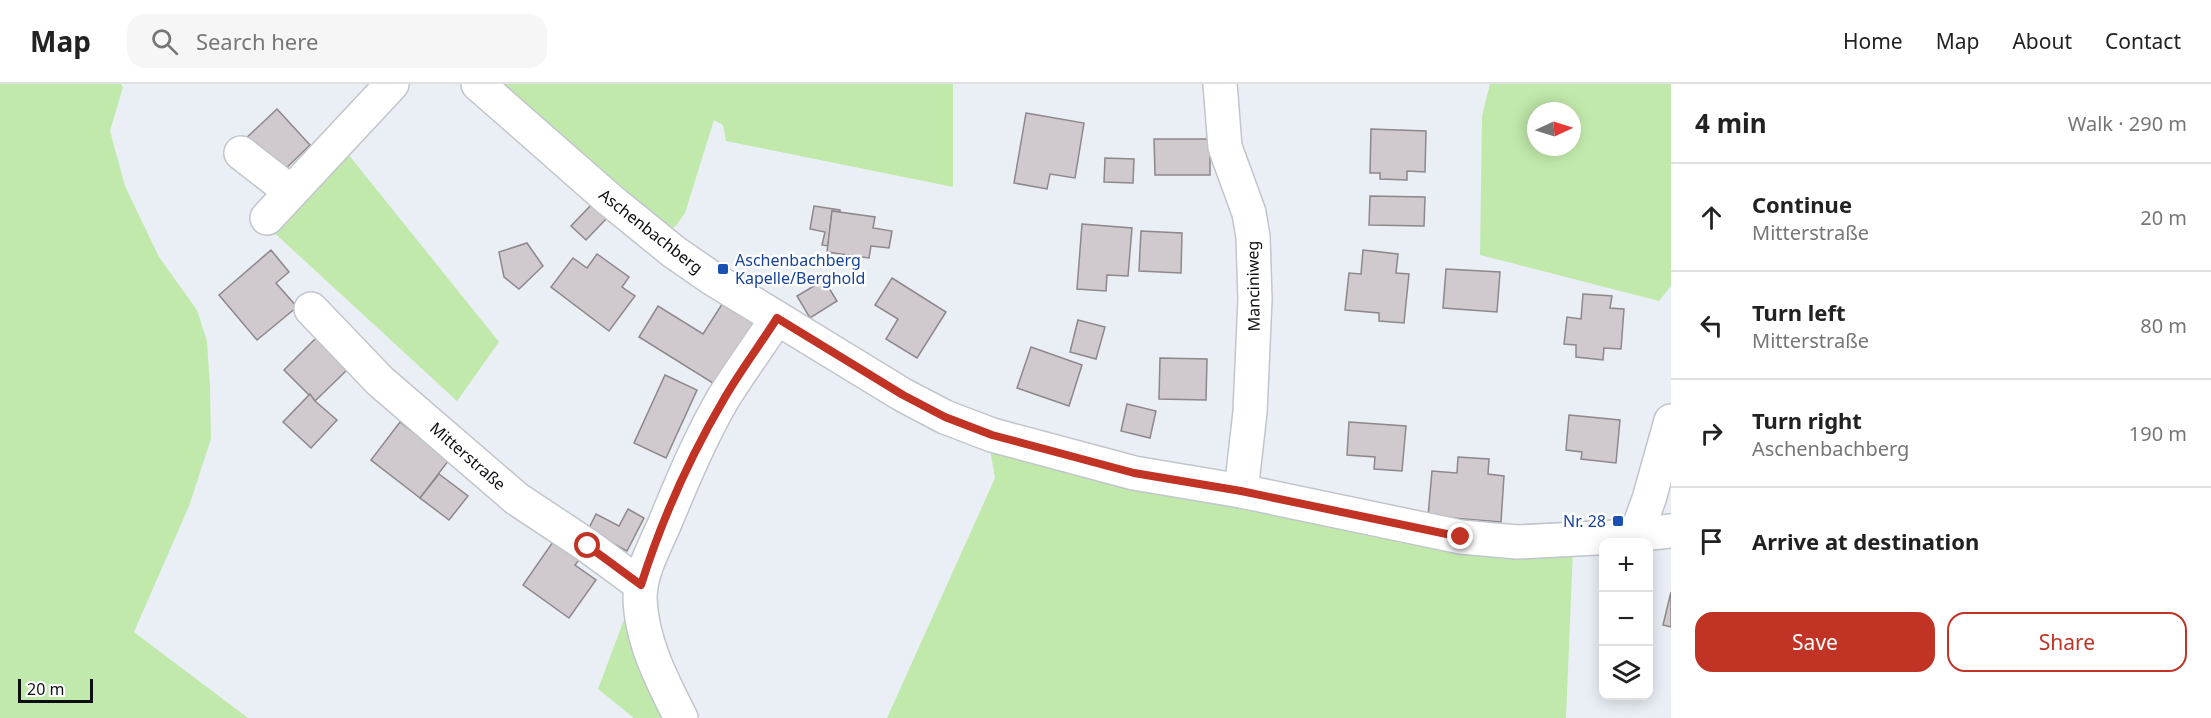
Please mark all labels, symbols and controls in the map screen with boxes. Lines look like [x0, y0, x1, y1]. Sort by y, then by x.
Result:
search box [127, 14, 547, 68]
text: Map [30, 22, 91, 60]
icon: search [148, 25, 181, 58]
text: Search here [196, 26, 318, 56]
text: Home [1843, 27, 1903, 55]
text: Map [1936, 27, 1979, 55]
text: About [2012, 27, 2072, 55]
text: Contact [2105, 27, 2181, 55]
north arrow [1527, 102, 1581, 156]
text: 4 min [1695, 105, 1767, 141]
text: Walk · 290 m [2068, 110, 2187, 137]
street label: Aschenbachberg [595, 184, 707, 278]
text: Continue [1752, 189, 1852, 219]
icon: ahead [1695, 201, 1728, 234]
text: 20 m [2140, 204, 2187, 231]
text: Mitterstraße [1752, 219, 1869, 246]
street label: Manciniweg [1241, 240, 1265, 332]
place label: Aschenbachberg Kapelle/Berghold [735, 249, 865, 289]
marker: Aschenbachberg Kapelle/Berghold [716, 262, 730, 276]
text: Turn left [1752, 297, 1846, 327]
icon: left [1695, 309, 1728, 342]
text: 80 m [2140, 312, 2187, 339]
text: Mitterstraße [1752, 327, 1869, 354]
text: Turn right [1752, 405, 1862, 435]
street label: Mitterstraße [425, 417, 511, 495]
icon: right [1695, 417, 1728, 450]
text: 190 m [2129, 420, 2187, 447]
text: Aschenbachberg [1752, 435, 1909, 462]
place label: Nr. 28 [1563, 510, 1606, 532]
marker: Nr. 28 [1611, 514, 1625, 528]
route end [1447, 523, 1473, 549]
icon: arrive [1695, 525, 1728, 558]
text: Arrive at destination [1752, 526, 1979, 556]
route start [574, 532, 600, 558]
map controls [1599, 538, 1653, 700]
button: + [1599, 538, 1653, 592]
button: − [1599, 592, 1653, 646]
button: Save [1695, 612, 1935, 672]
button: Share [1947, 612, 2187, 672]
button: layers [1599, 646, 1653, 700]
scale bar [18, 676, 93, 704]
text: 20 m [27, 678, 64, 700]

